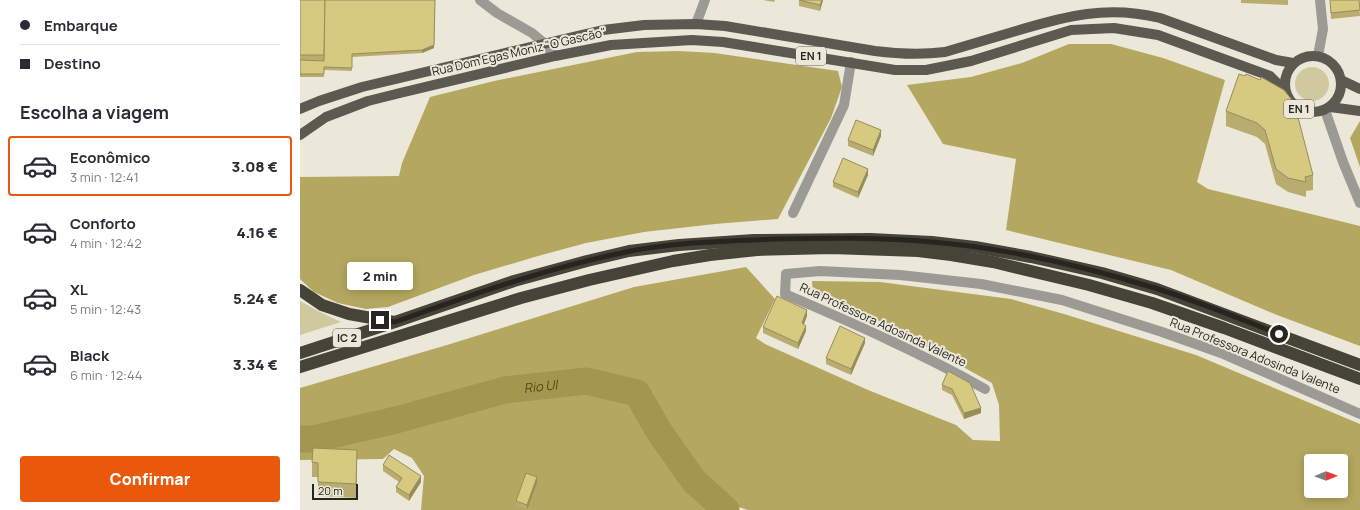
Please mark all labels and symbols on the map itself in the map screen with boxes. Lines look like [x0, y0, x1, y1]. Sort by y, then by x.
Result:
street label: Rua Dom Egas Moniz "O Gascão" [430, 23, 608, 80]
road number: EN 1 [796, 47, 826, 65]
road number: EN 1 [1284, 100, 1314, 118]
callout: 2 min [347, 262, 413, 290]
street label: Rua Professora Adosinda Valente [797, 278, 969, 371]
route end [371, 311, 389, 329]
street label: Rua Professora Adosinda Valente [1168, 314, 1343, 398]
route start [1270, 325, 1288, 343]
road number: IC 2 [333, 329, 361, 347]
water label: Rio Ul [523, 375, 560, 397]
north arrow [1304, 454, 1348, 498]
scale bar [312, 482, 358, 501]

